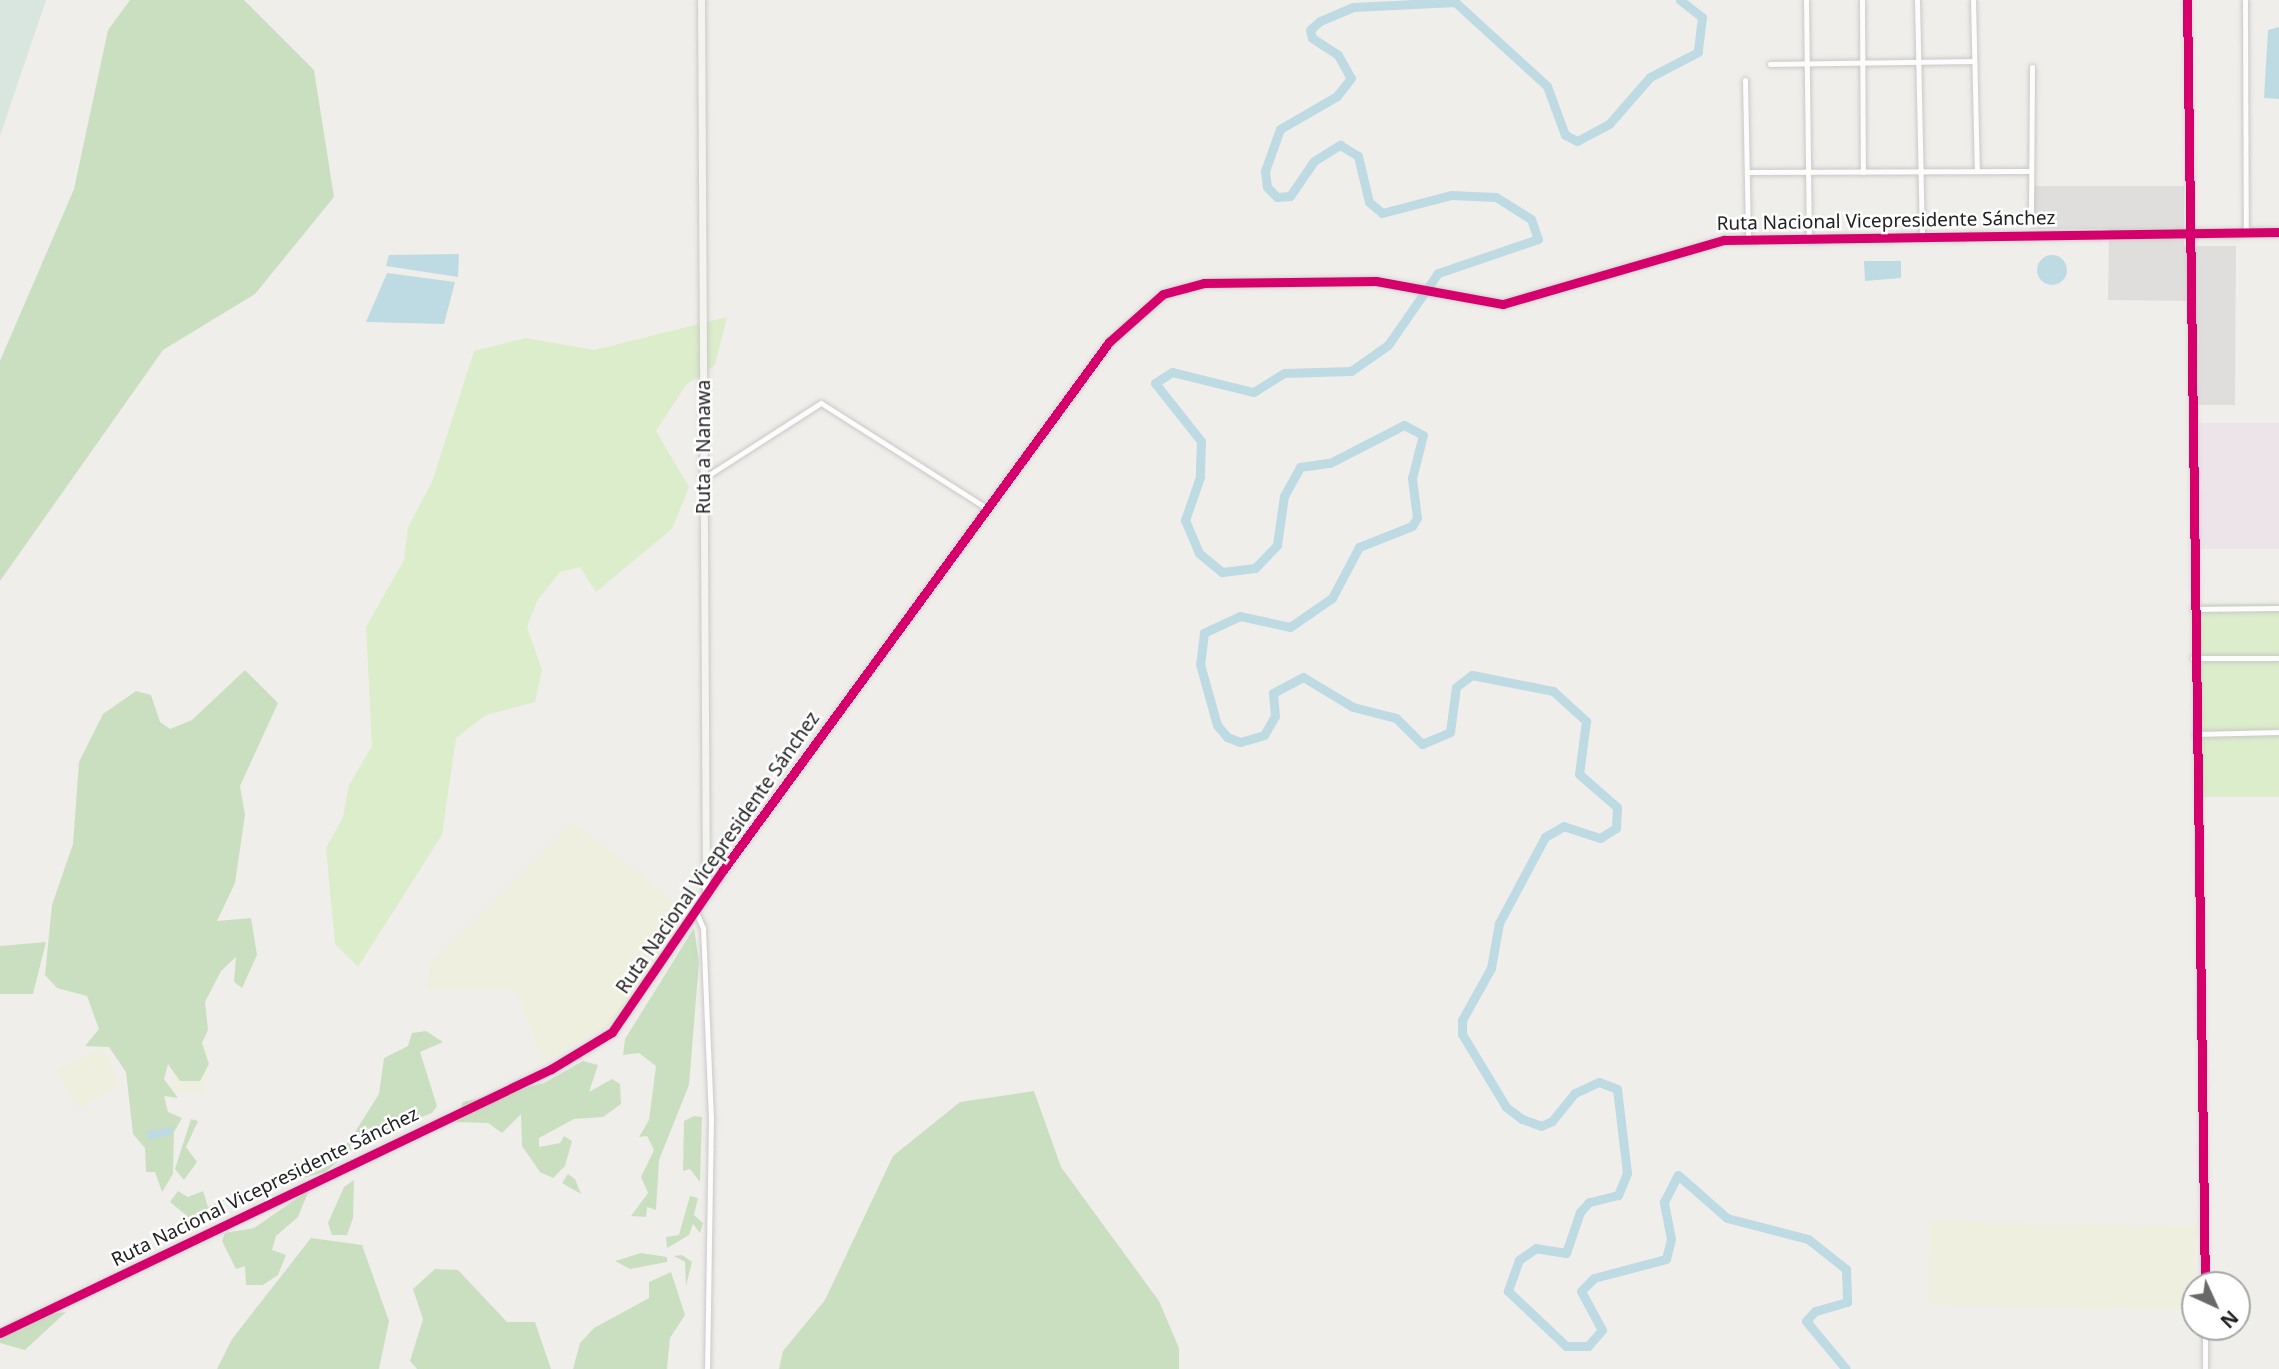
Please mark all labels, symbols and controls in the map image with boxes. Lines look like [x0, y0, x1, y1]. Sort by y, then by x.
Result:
street label: Ruta Nacional Vicepresidente Sánchez [1716, 207, 2056, 235]
street label: Ruta a Nanawa [693, 380, 715, 514]
street label: Ruta Nacional Vicepresidente Sánchez [612, 708, 824, 998]
street label: Ruta Nacional Vicepresidente Sánchez [108, 1103, 422, 1271]
north arrow [2181, 1271, 2251, 1341]
text: N [2215, 1305, 2244, 1334]

